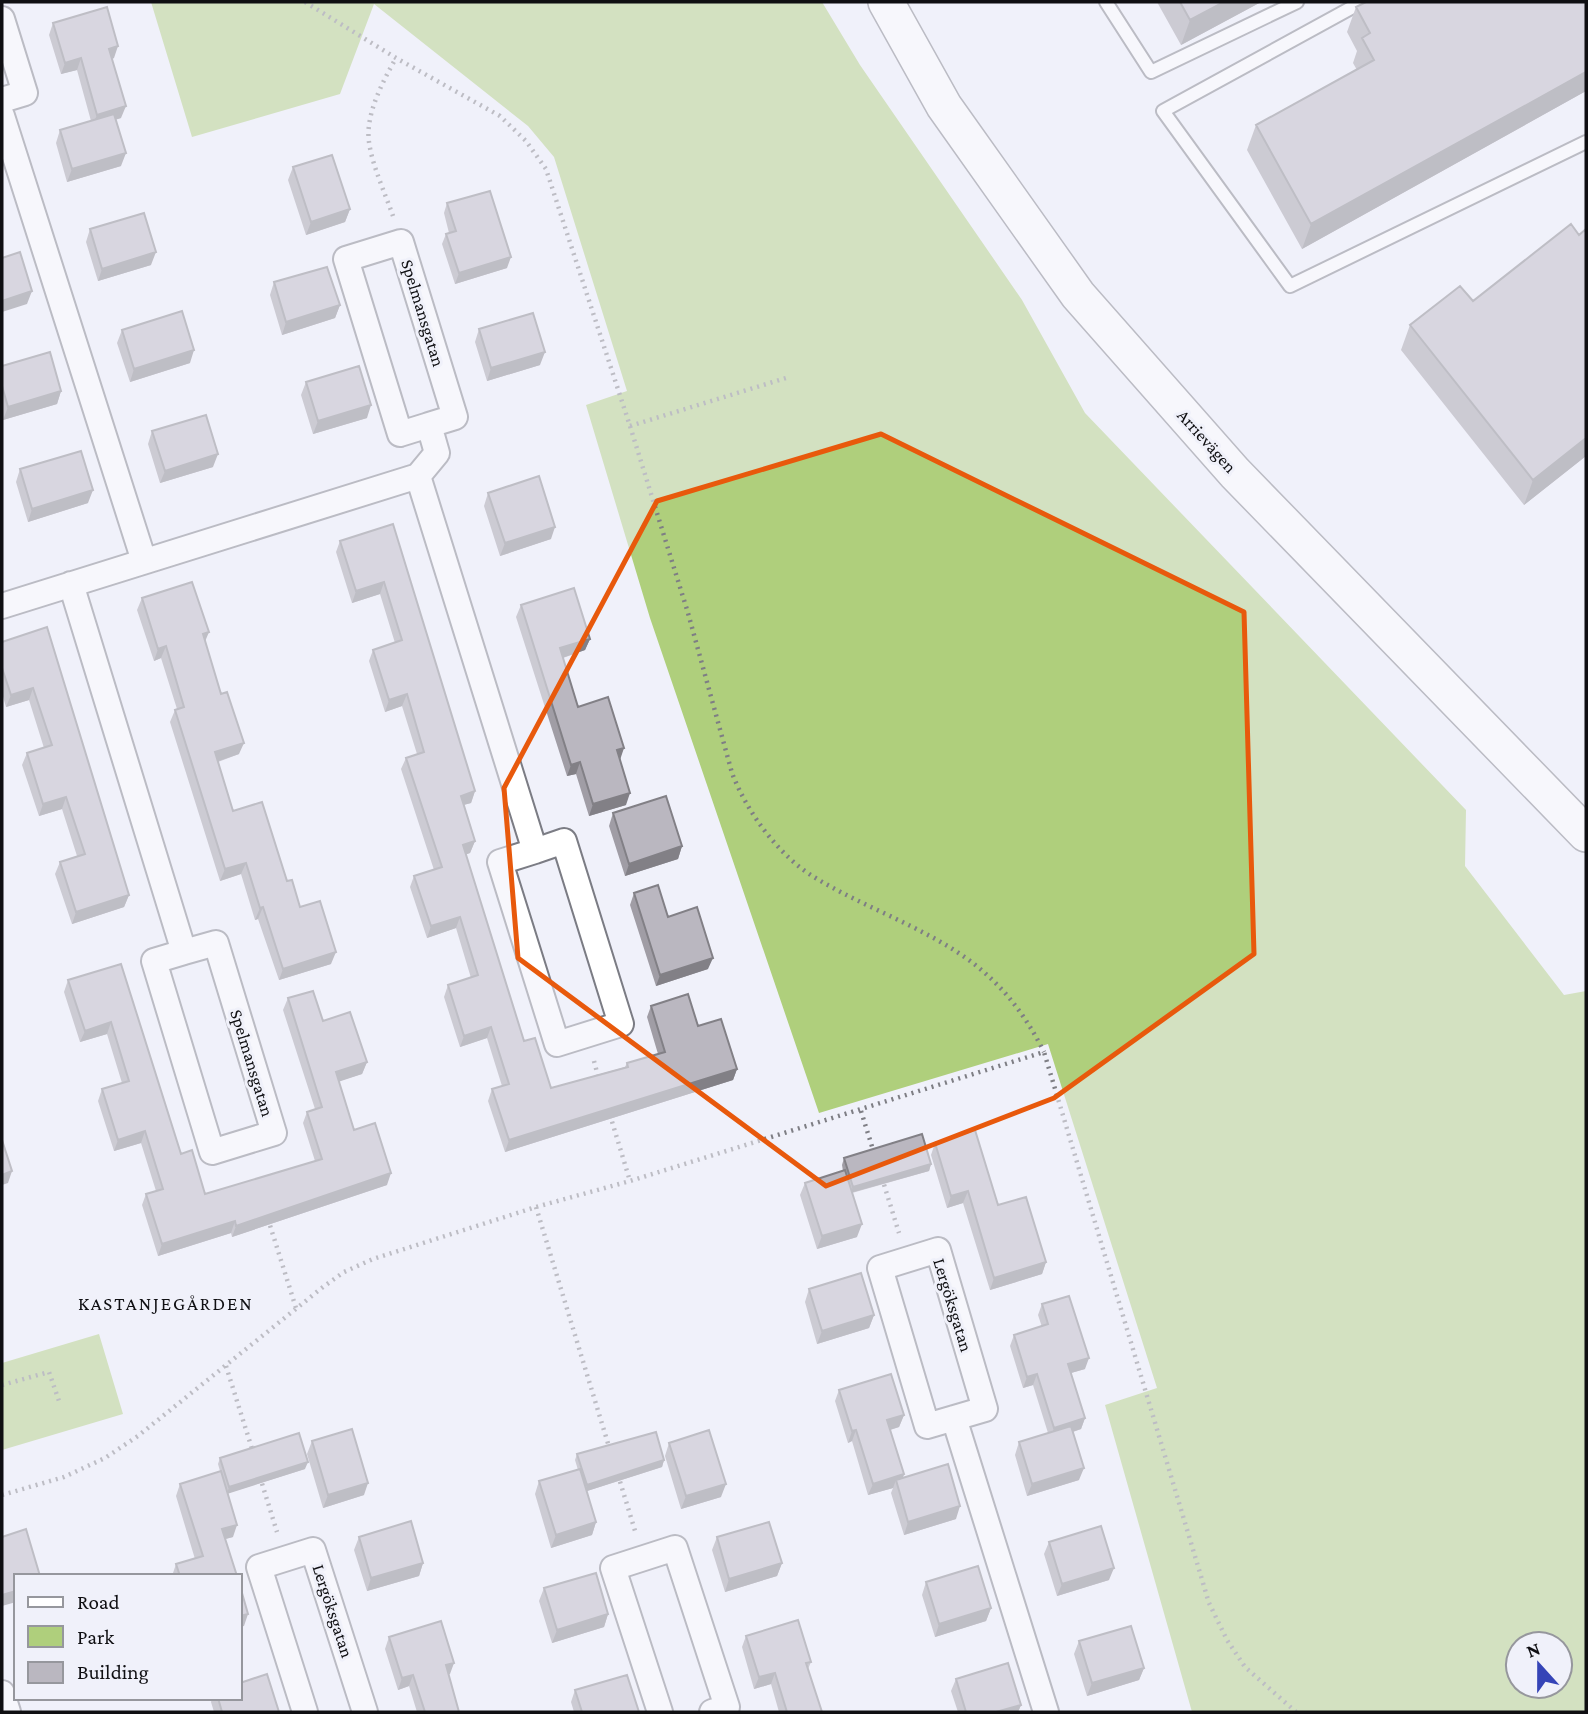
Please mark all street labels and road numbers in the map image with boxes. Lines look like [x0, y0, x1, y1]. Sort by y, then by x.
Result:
street label: Spelmansgatan [397, 257, 449, 369]
street label: Arrievägen [1173, 405, 1241, 477]
street label: Spelmansgatan [226, 1007, 278, 1119]
street label: Lergöksgatan [929, 1256, 977, 1355]
street label: Lergöksgatan [309, 1562, 358, 1660]

